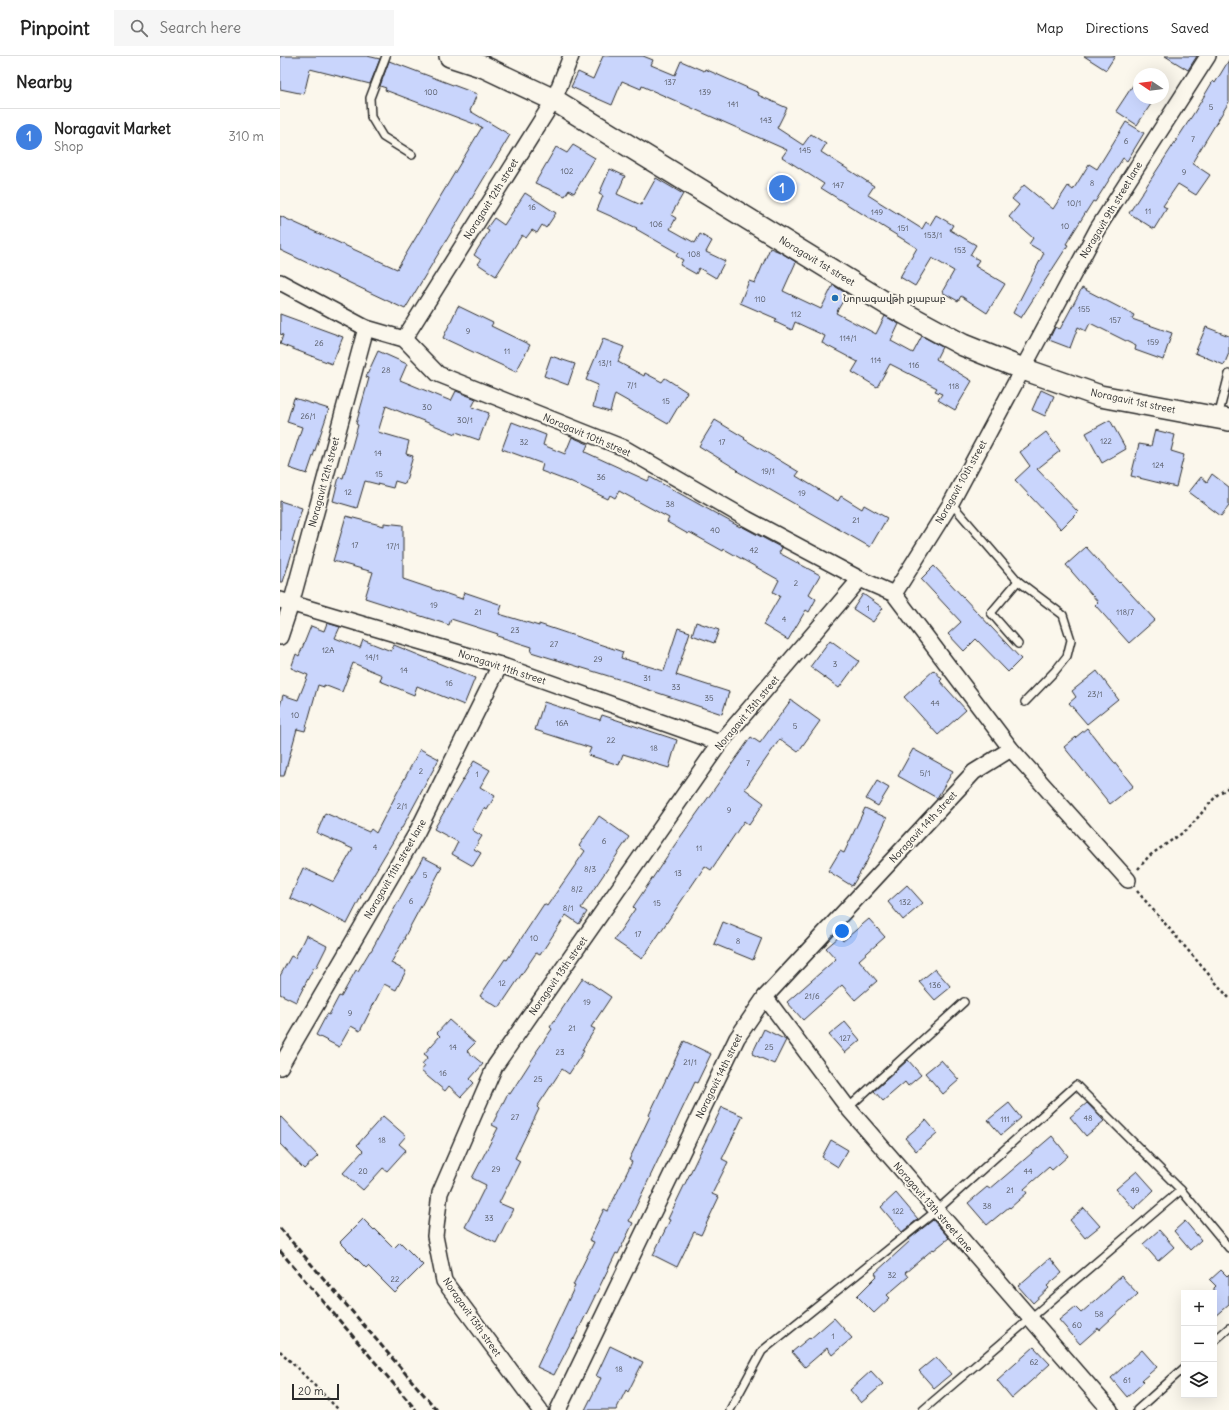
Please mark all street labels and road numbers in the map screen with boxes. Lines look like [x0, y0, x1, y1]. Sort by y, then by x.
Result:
street label: Noragavit 12th street [461, 156, 521, 242]
street label: Noragavit 9th street lane [1077, 159, 1145, 261]
street label: Noragavit 1st street [777, 233, 858, 289]
street label: Noragavit 1st street [1089, 386, 1177, 416]
street label: Noragavit 10th street [541, 411, 633, 460]
street label: Noragavit 12th street [306, 435, 342, 529]
street label: Noragavit 10th street [932, 437, 990, 526]
street label: Noragavit 11th street [456, 647, 548, 688]
street label: Noragavit 13th street [712, 673, 782, 753]
street label: Noragavit 14th street [886, 788, 960, 866]
street label: Noragavit 11th street lane [361, 817, 429, 921]
street label: Noragavit 13th street [526, 934, 590, 1018]
street label: Noragavit 14th street [693, 1031, 746, 1121]
street label: Noragavit 13th street lane [890, 1159, 976, 1255]
street label: Noragavit 13th street [440, 1275, 504, 1359]

